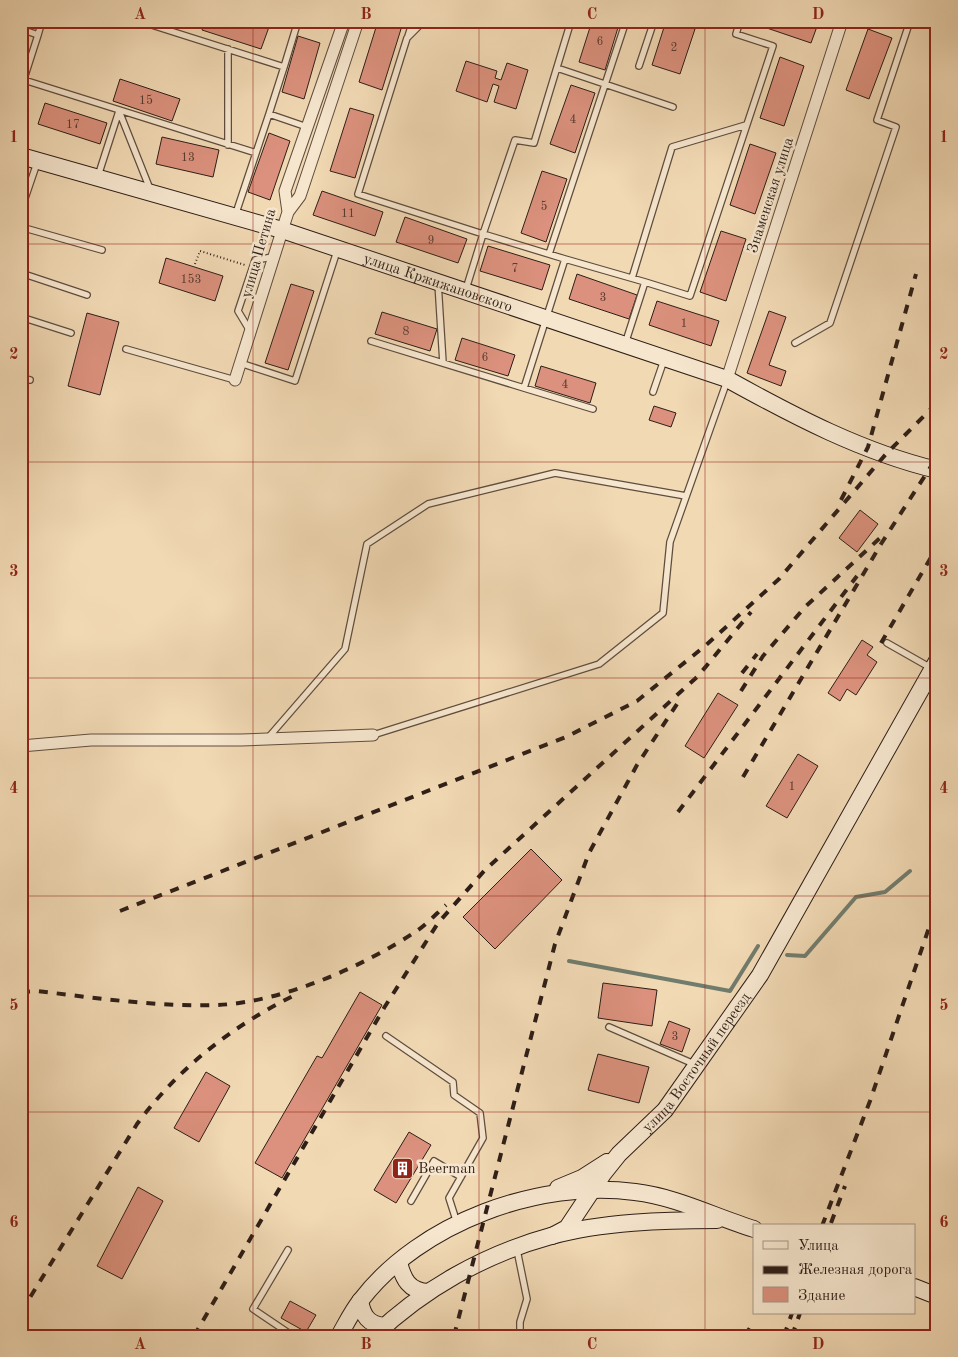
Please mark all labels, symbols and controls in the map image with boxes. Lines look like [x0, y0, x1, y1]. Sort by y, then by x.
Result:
text: A [134, 7, 146, 23]
text: B [360, 7, 372, 23]
text: C [587, 7, 597, 23]
text: D [812, 7, 824, 23]
house number: 6 [597, 36, 604, 48]
house number: 2 [671, 42, 677, 54]
house number: 15 [139, 94, 153, 107]
house number: 4 [570, 114, 577, 126]
house number: 17 [66, 119, 80, 131]
text: 1 [9, 130, 19, 146]
text: 1 [939, 130, 949, 146]
street label: Знаменская улица [746, 135, 797, 255]
house number: 13 [181, 152, 195, 164]
house number: 5 [541, 200, 548, 213]
street label: улица Петина [240, 207, 280, 300]
house number: 11 [341, 208, 355, 220]
house number: 9 [428, 235, 434, 247]
street label: улица Кржижановского [361, 252, 514, 316]
house number: 7 [512, 263, 518, 275]
house number: 153 [181, 273, 201, 286]
house number: 3 [600, 292, 606, 304]
house number: 1 [681, 318, 687, 330]
house number: 8 [403, 326, 410, 338]
text: 2 [9, 347, 19, 363]
text: 2 [939, 347, 949, 363]
house number: 6 [482, 352, 489, 364]
house number: 4 [562, 379, 569, 391]
text: 3 [9, 564, 19, 580]
text: 3 [939, 564, 949, 580]
text: 4 [9, 781, 19, 797]
house number: 1 [789, 781, 795, 793]
text: 4 [939, 781, 949, 797]
street label: улица Восточный переезд [640, 990, 754, 1136]
text: 5 [9, 998, 19, 1014]
text: 5 [939, 998, 949, 1014]
house number: 3 [672, 1031, 678, 1043]
building icon: Beerman [390, 1156, 414, 1180]
place label: Beerman [418, 1162, 476, 1177]
text: 6 [9, 1215, 19, 1231]
text: 6 [939, 1215, 949, 1231]
legend [753, 1224, 916, 1314]
text: Улица [798, 1239, 839, 1254]
text: Железная дорога [798, 1263, 913, 1278]
text: Здание [798, 1289, 845, 1304]
text: A [134, 1337, 146, 1353]
text: B [360, 1337, 372, 1353]
text: C [587, 1337, 597, 1353]
text: D [812, 1337, 824, 1353]

